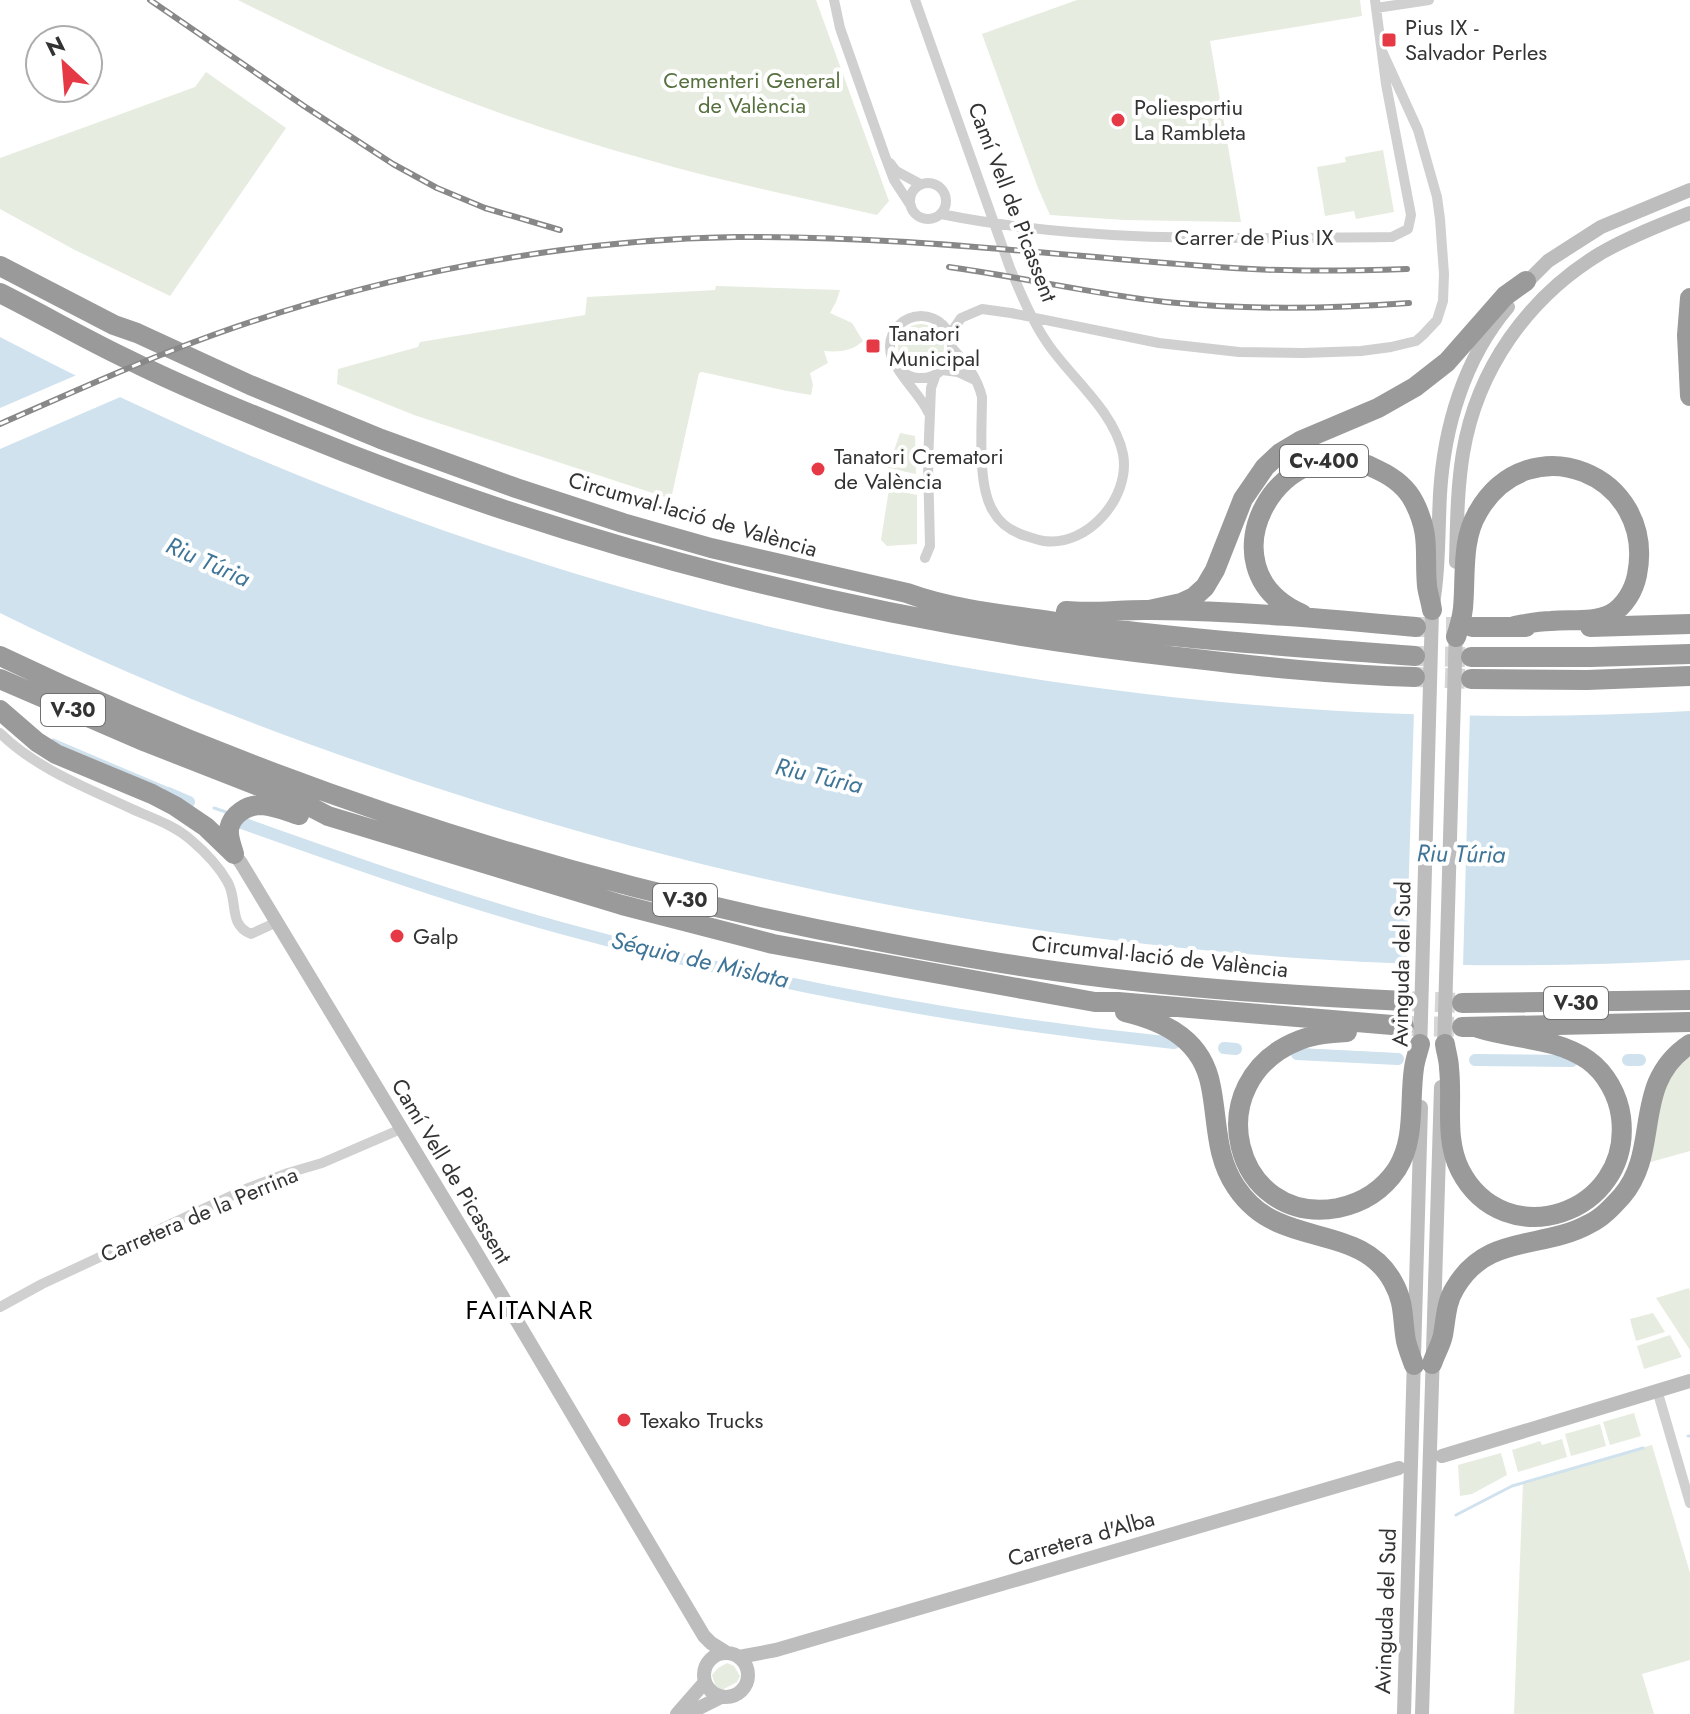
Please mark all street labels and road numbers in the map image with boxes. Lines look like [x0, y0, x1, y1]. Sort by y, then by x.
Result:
street label: Camí Vell de Picassent [960, 98, 1066, 307]
street label: Carrer de Pius IX [1175, 221, 1333, 253]
road number: Cv-400 [1280, 445, 1368, 477]
street label: Circumval·lació de València [565, 463, 821, 565]
road number: V-30 [41, 694, 105, 726]
street label: Avinguda del Sud [1384, 881, 1418, 1047]
road number: V-30 [653, 884, 717, 916]
street label: Circumval·lació de València [1030, 927, 1290, 985]
road number: V-30 [1544, 987, 1608, 1019]
street label: Camí Vell de Picassent [384, 1072, 520, 1270]
street label: Carretera de la Perrina [95, 1158, 303, 1270]
street label: Carretera d'Alba [1004, 1502, 1158, 1574]
street label: Avinguda del Sud [1366, 1528, 1404, 1694]

